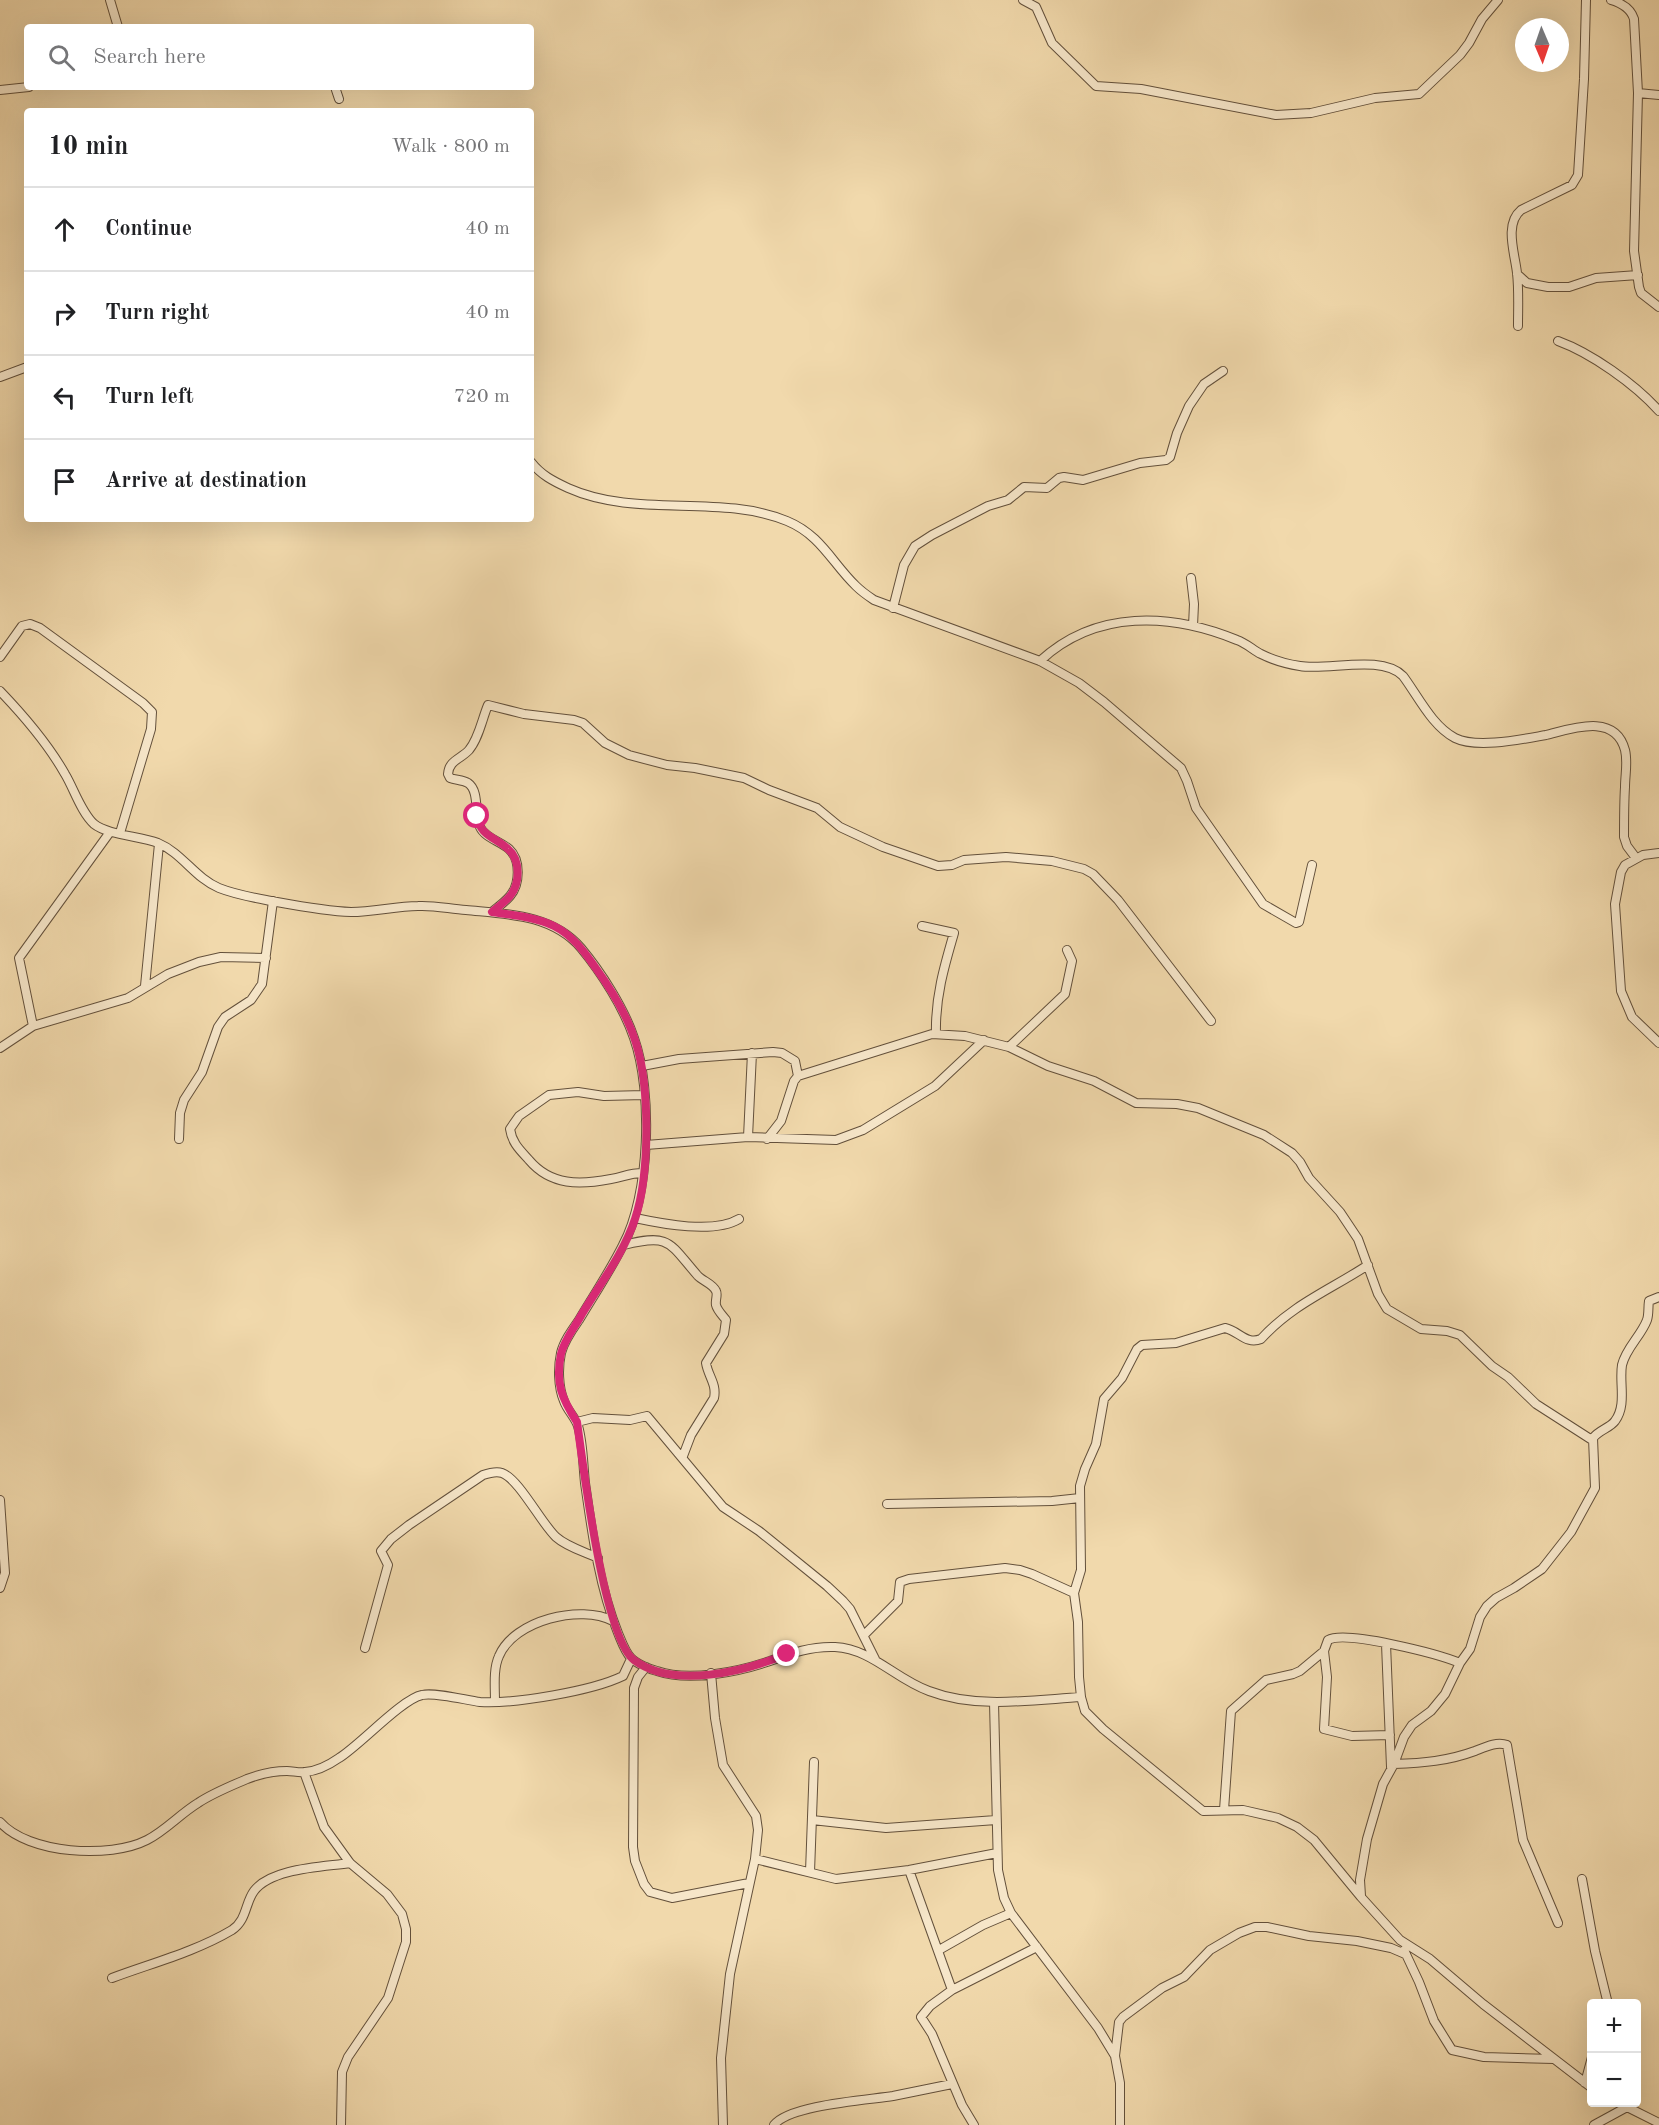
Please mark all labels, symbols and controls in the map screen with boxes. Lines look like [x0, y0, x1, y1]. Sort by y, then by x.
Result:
north arrow [1515, 18, 1569, 72]
search box [24, 24, 534, 90]
icon: search [45, 41, 78, 74]
text: Search here [93, 46, 206, 68]
text: 10 min [48, 134, 128, 160]
text: Walk · 800 m [391, 137, 510, 157]
icon: ahead [48, 213, 81, 246]
text: Continue [105, 218, 192, 240]
text: 40 m [465, 219, 510, 239]
icon: right [48, 297, 81, 330]
text: Turn right [105, 302, 209, 324]
text: 40 m [465, 303, 510, 323]
icon: left [48, 381, 81, 414]
text: Turn left [105, 386, 194, 408]
text: 720 m [454, 387, 510, 407]
icon: arrive [48, 465, 81, 498]
text: Arrive at destination [105, 470, 307, 492]
route start [463, 802, 489, 828]
route end [773, 1640, 799, 1666]
map controls [1587, 1999, 1641, 2107]
button: + [1587, 1999, 1641, 2053]
button: − [1587, 2053, 1641, 2107]

